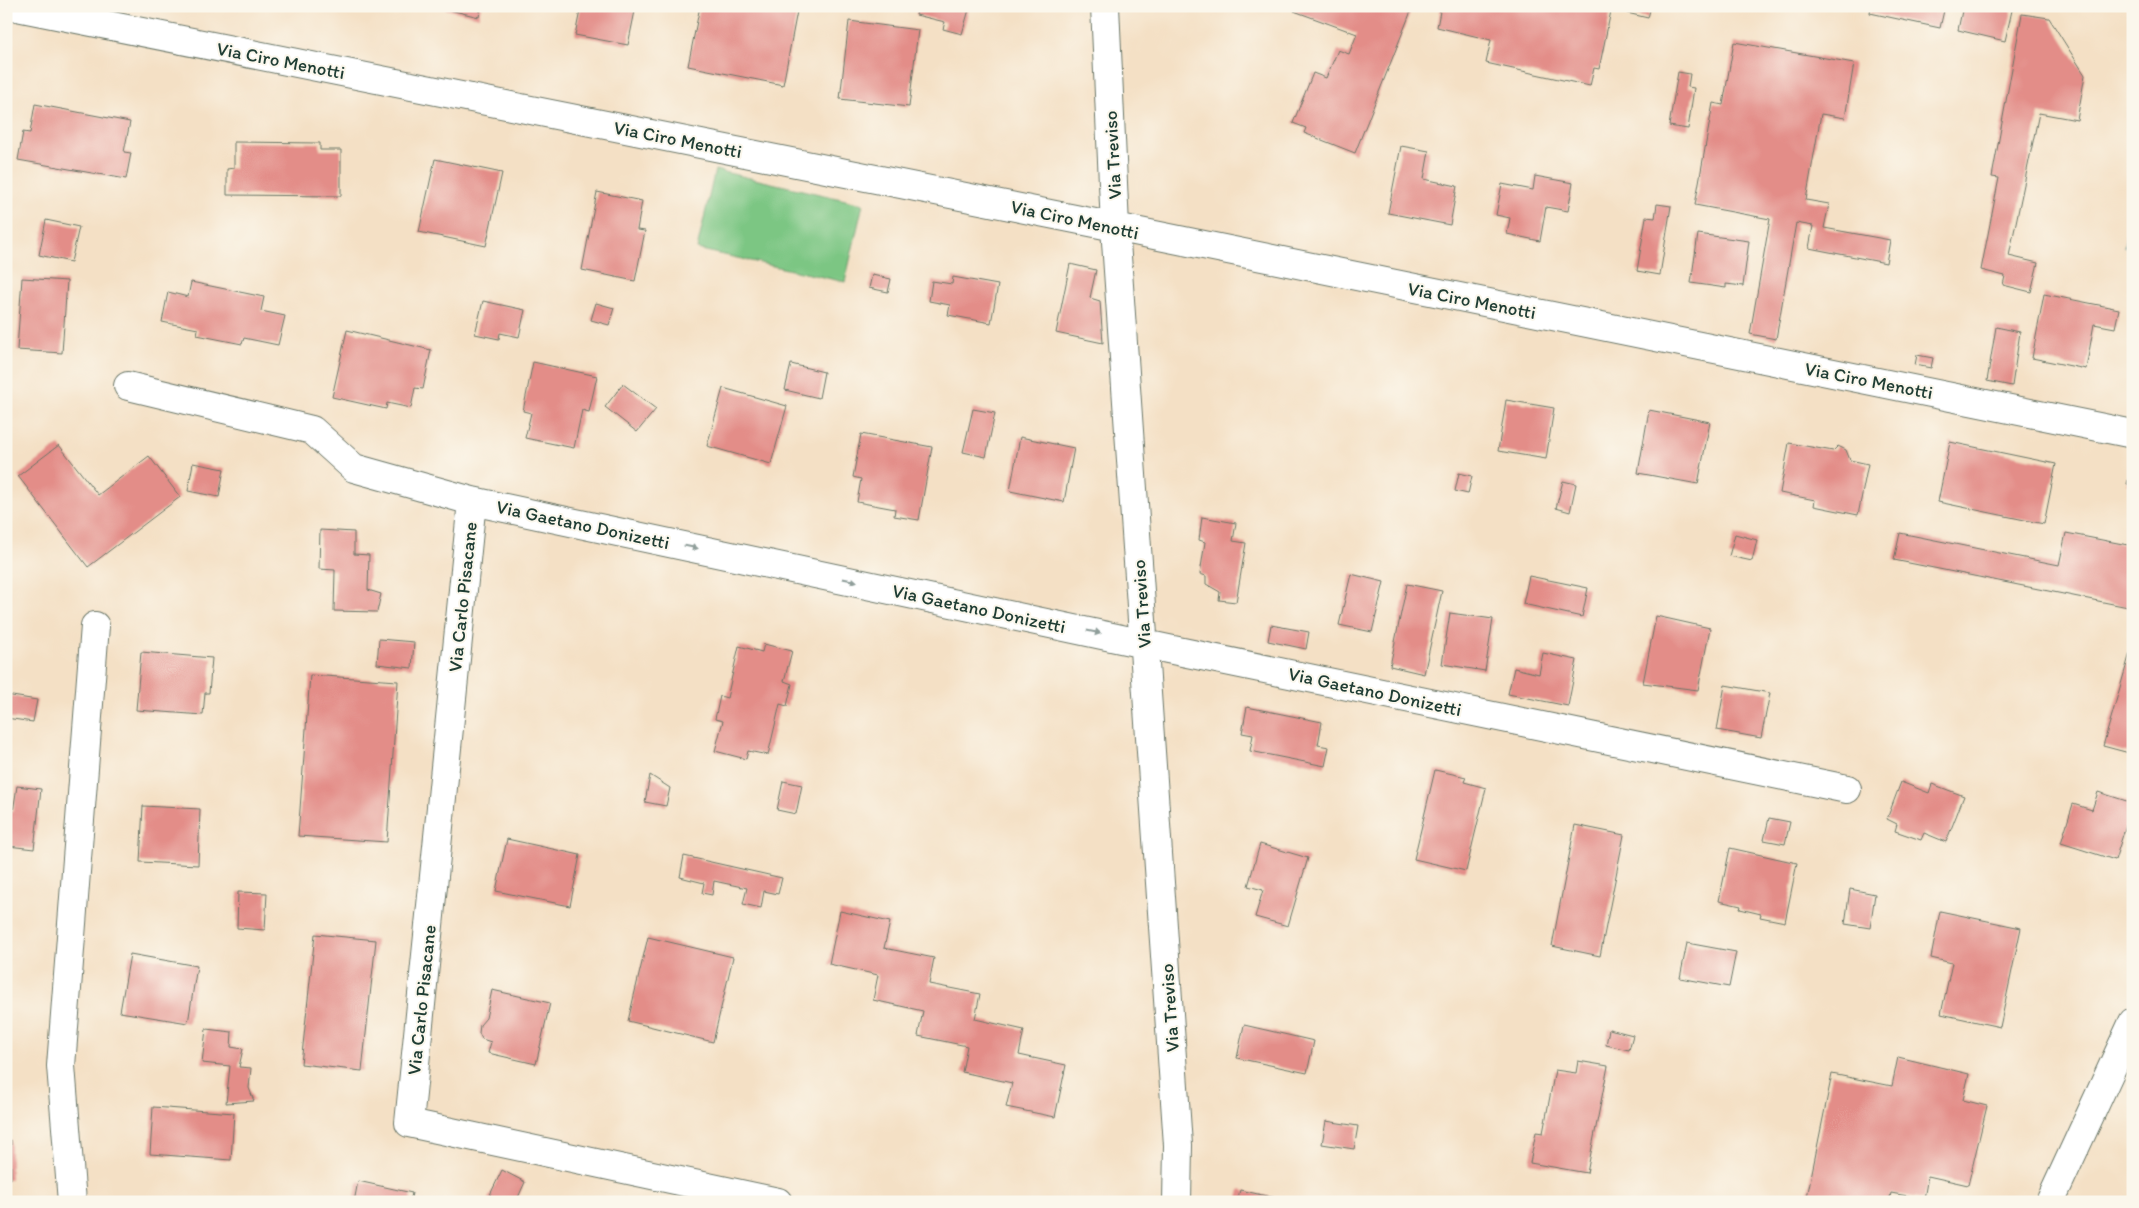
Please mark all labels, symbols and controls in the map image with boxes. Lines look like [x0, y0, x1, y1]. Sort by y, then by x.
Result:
street label: Via Ciro Menotti [215, 37, 347, 84]
street label: Via Treviso [1099, 110, 1126, 200]
street label: Via Ciro Menotti [612, 116, 744, 163]
street label: Via Ciro Menotti [1009, 195, 1141, 244]
street label: Via Ciro Menotti [1406, 277, 1538, 324]
street label: Via Ciro Menotti [1803, 357, 1935, 404]
street label: Via Gaetano Donizetti [494, 495, 672, 554]
street label: Via Carlo Pisacane [443, 521, 482, 673]
one-way arrow [683, 543, 698, 551]
street label: Via Treviso [1127, 559, 1156, 649]
one-way arrow [842, 577, 858, 585]
street label: Via Gaetano Donizetti [890, 579, 1068, 638]
one-way arrow [1087, 628, 1102, 636]
street label: Via Gaetano Donizetti [1286, 662, 1464, 721]
street label: Via Carlo Pisacane [402, 924, 441, 1076]
street label: Via Treviso [1155, 963, 1184, 1053]

